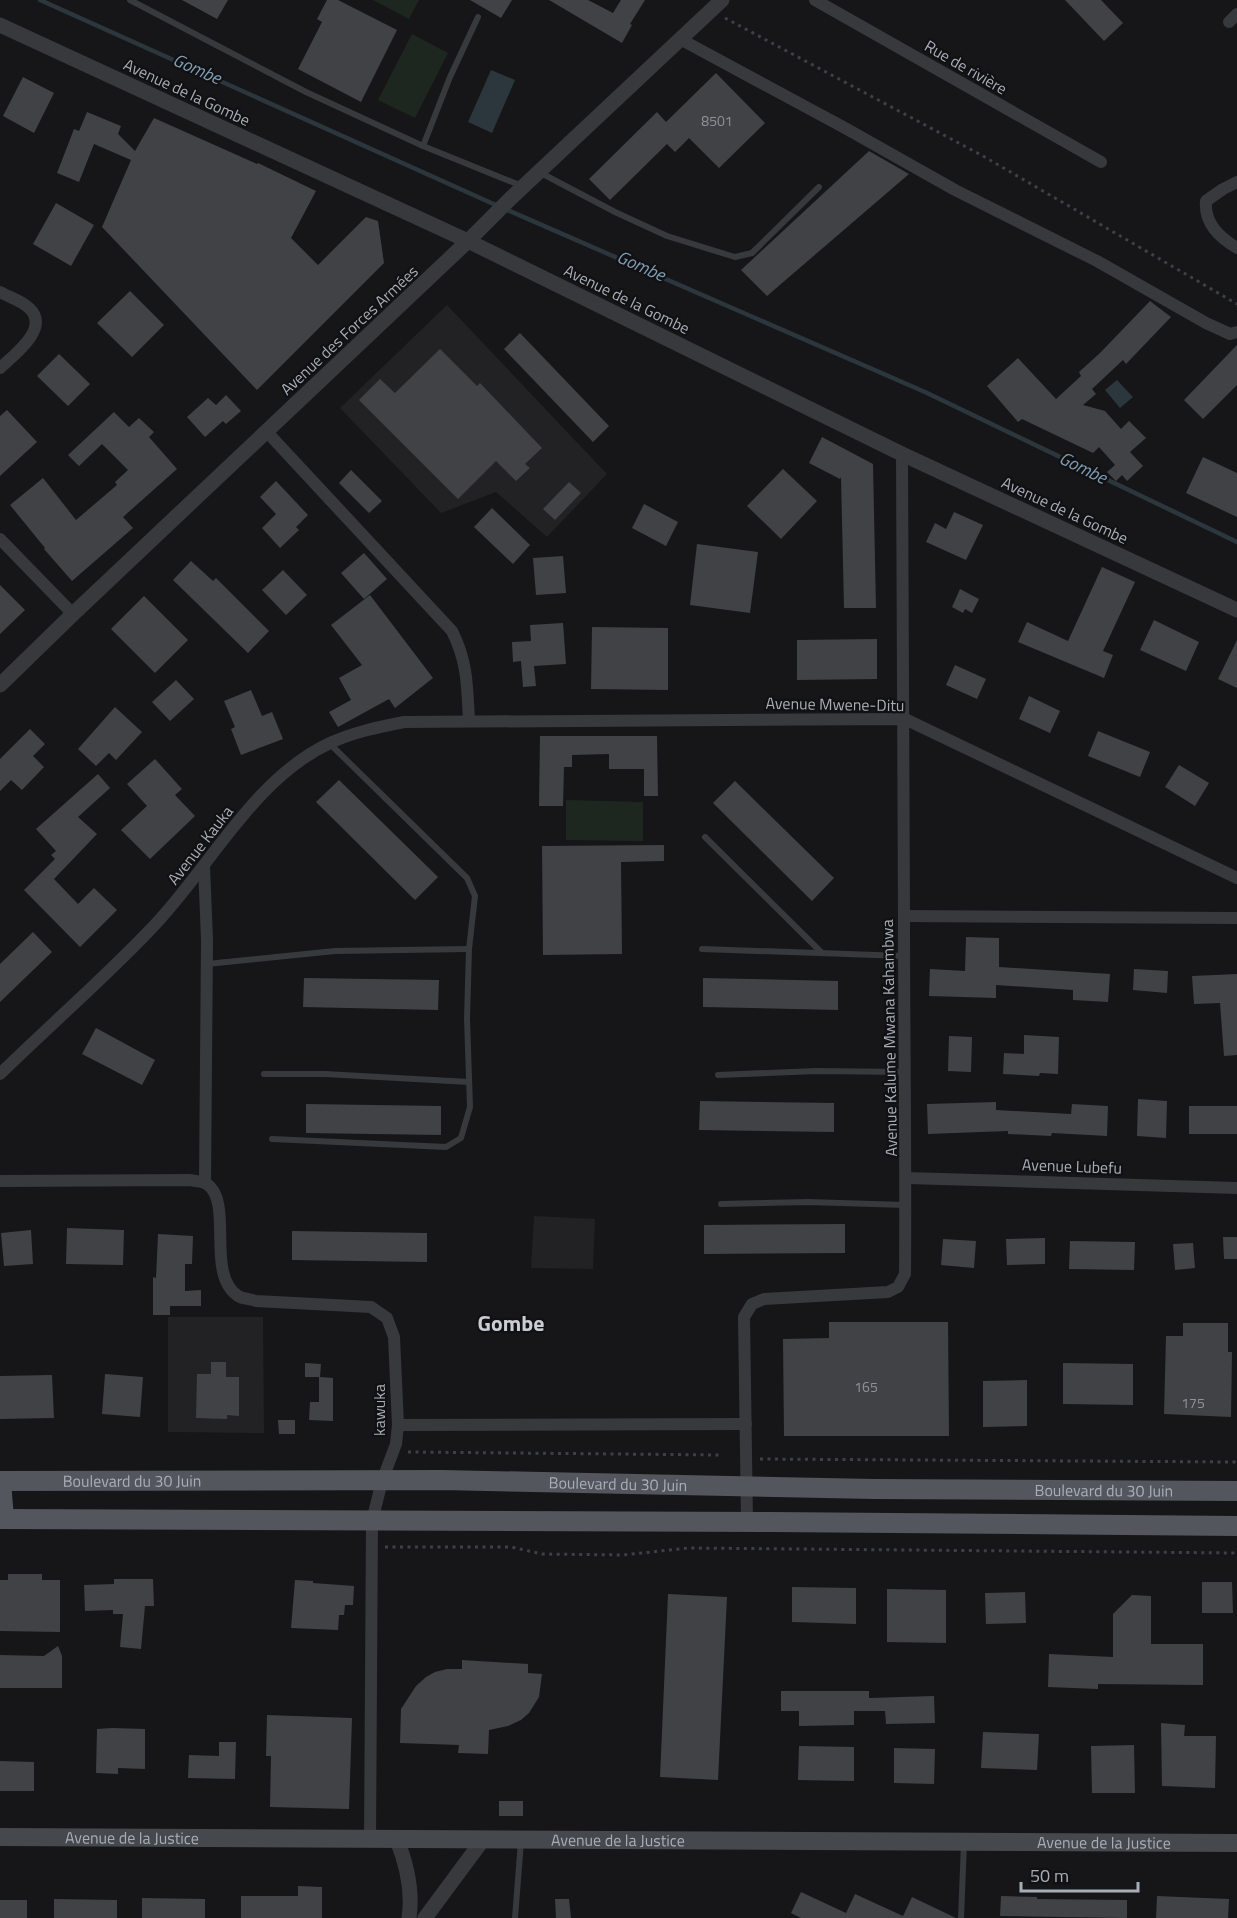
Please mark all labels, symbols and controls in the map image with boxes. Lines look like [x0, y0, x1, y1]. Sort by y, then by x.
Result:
street label: Rue de rivière [920, 34, 1012, 100]
water label: Gombe [169, 46, 227, 92]
street label: Avenue de la Gombe [120, 52, 254, 132]
house number: 8501 [701, 110, 733, 131]
water label: Gombe [613, 243, 671, 289]
street label: Avenue de la Gombe [560, 258, 694, 340]
street label: Avenue des Forces Armées [275, 260, 423, 400]
water label: Gombe [1055, 444, 1113, 491]
street label: Avenue de la Gombe [998, 470, 1132, 550]
street label: Avenue Mwene-Ditu [765, 691, 905, 717]
street label: Avenue Kauka [161, 800, 239, 890]
street label: Avenue Kalume Mwana Kahambwa [875, 919, 903, 1157]
street label: Avenue Lubefu [1022, 1152, 1122, 1180]
district label: Gombe [478, 1306, 544, 1340]
house number: 165 [854, 1376, 878, 1397]
street label: kawuka [367, 1384, 391, 1436]
house number: 175 [1181, 1392, 1205, 1413]
street label: Boulevard du 30 Juin [63, 1469, 201, 1493]
street label: Boulevard du 30 Juin [548, 1470, 688, 1497]
street label: Boulevard du 30 Juin [1035, 1478, 1173, 1503]
street label: Avenue de la Justice [65, 1825, 199, 1850]
street label: Avenue de la Justice [551, 1828, 685, 1852]
street label: Avenue de la Justice [1037, 1830, 1171, 1855]
scale bar [1021, 1855, 1138, 1893]
text: 50 m [1030, 1862, 1069, 1889]

